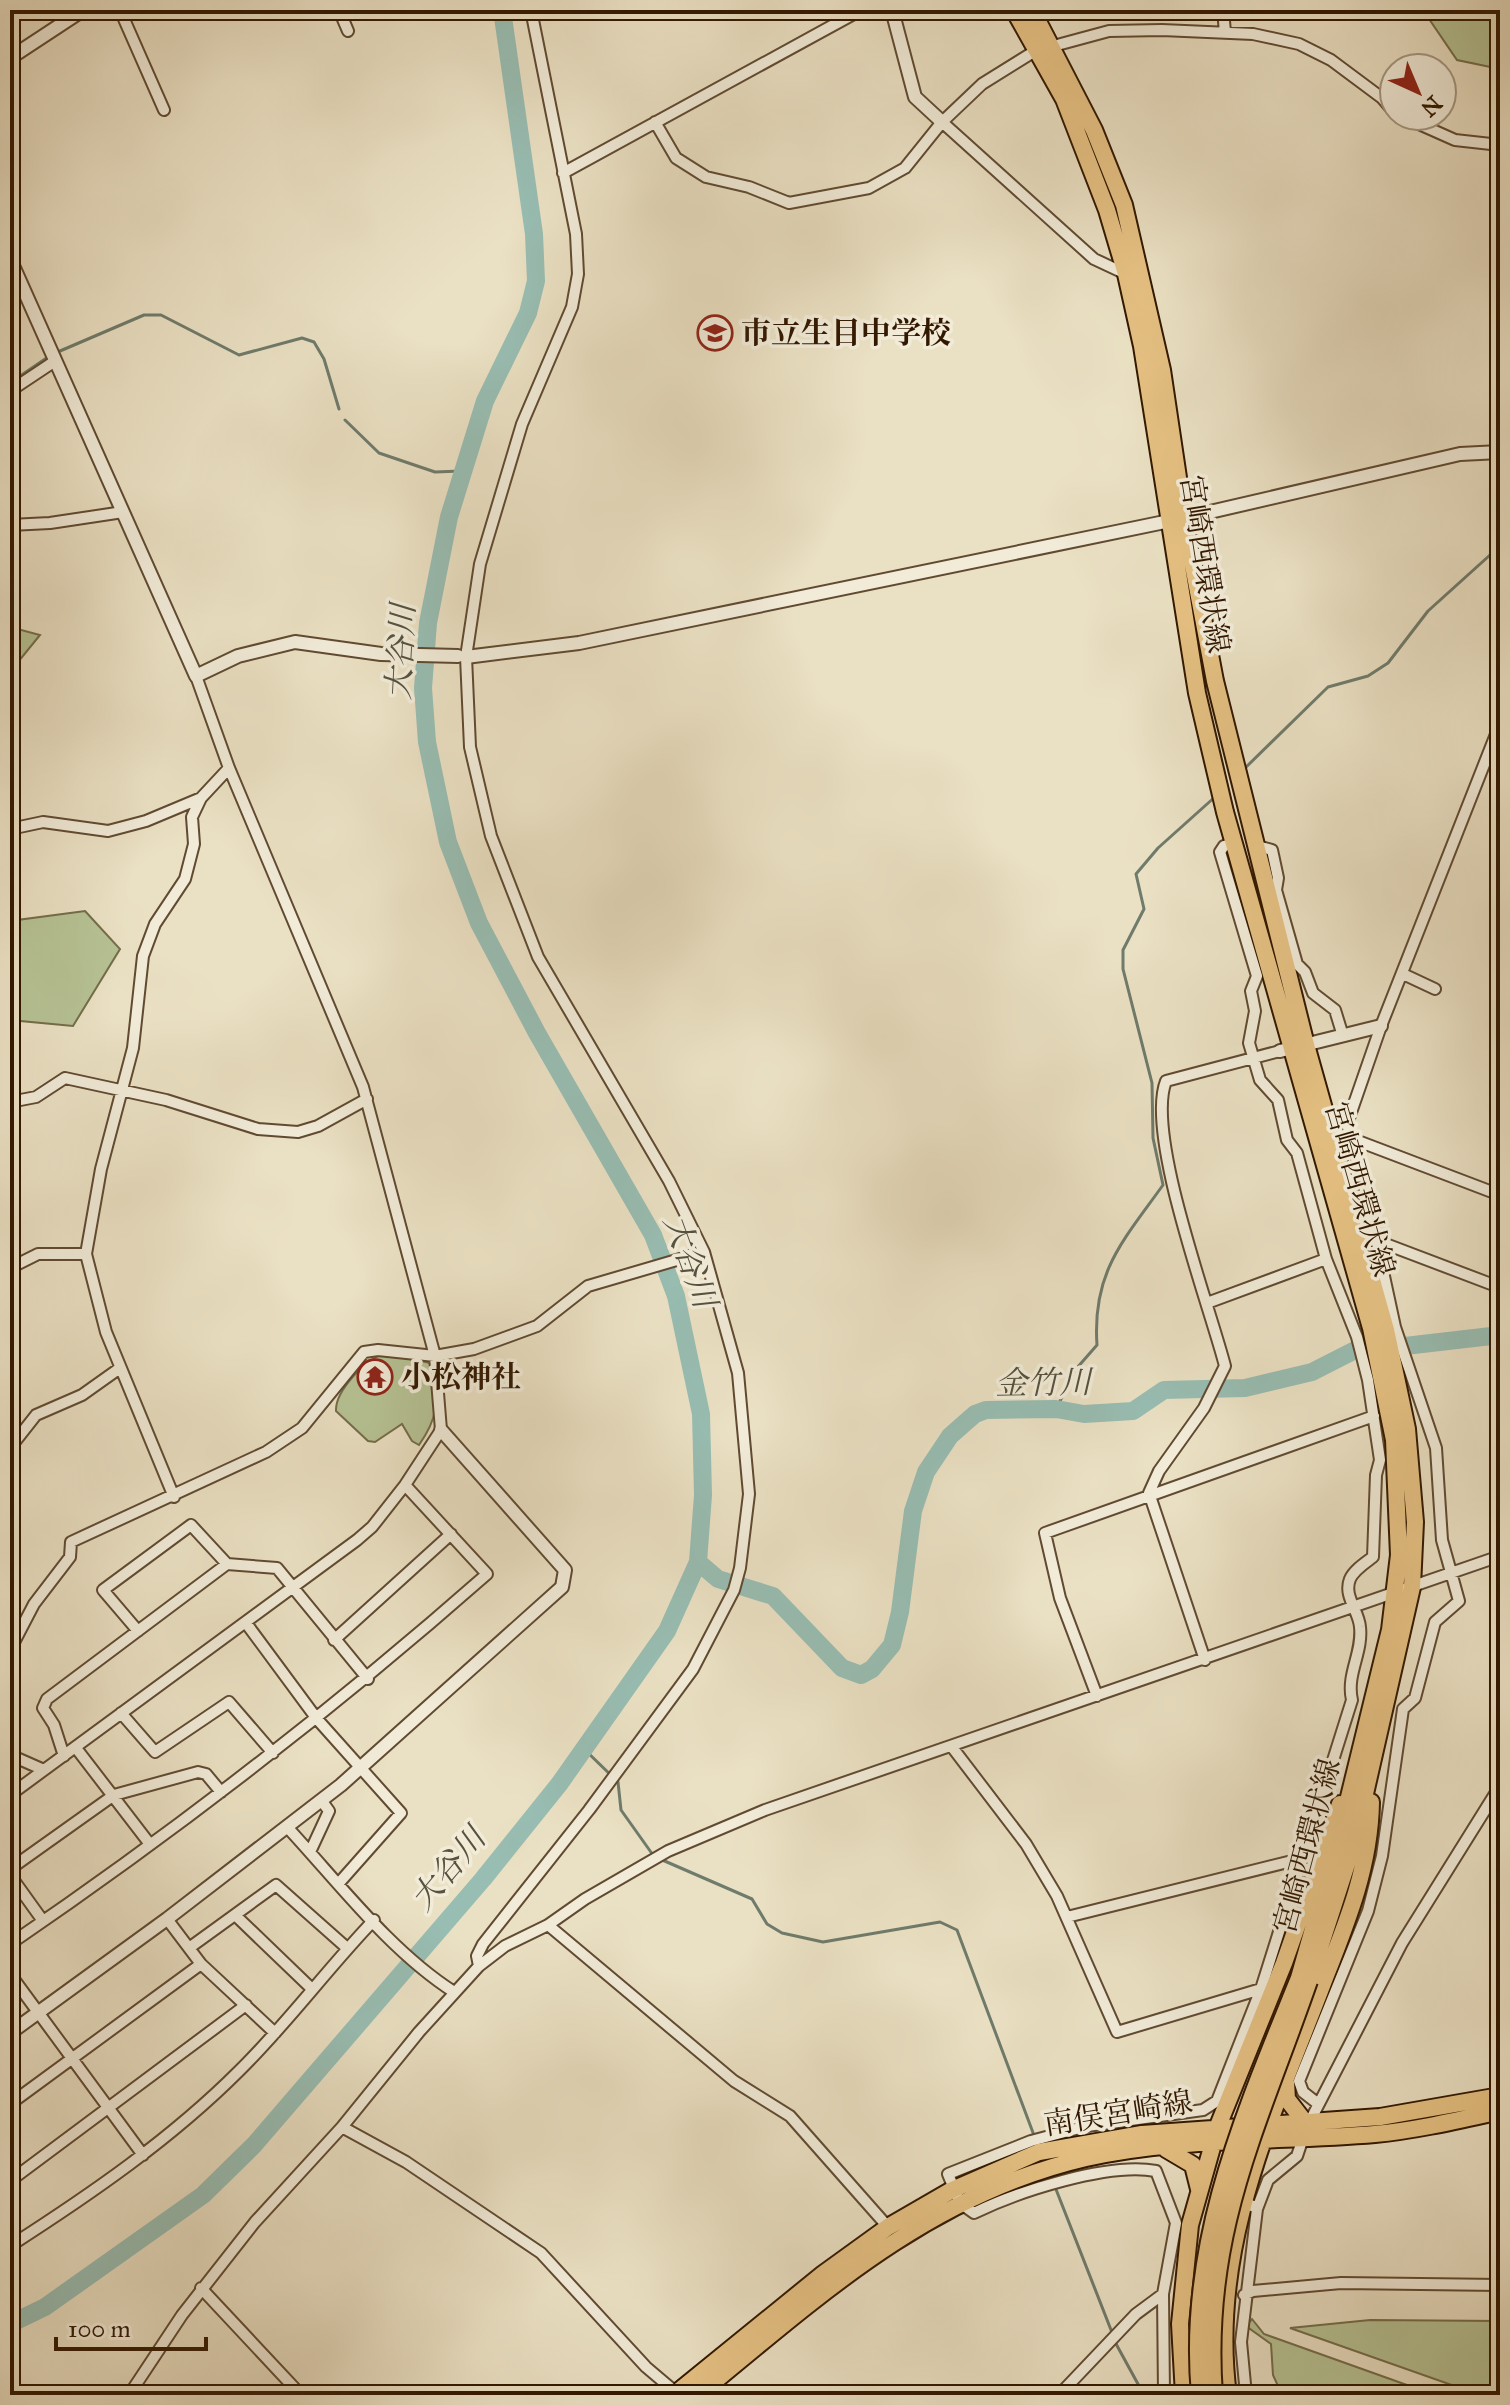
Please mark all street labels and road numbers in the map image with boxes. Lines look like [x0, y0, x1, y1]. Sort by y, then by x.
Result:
street label: 宮崎西環状線 [1173, 472, 1237, 656]
street label: 宮崎西環状線 [1318, 1098, 1402, 1280]
street label: 宮崎西環状線 [1266, 1754, 1348, 1938]
street label: 南俣宮崎線 [1041, 2083, 1195, 2143]

